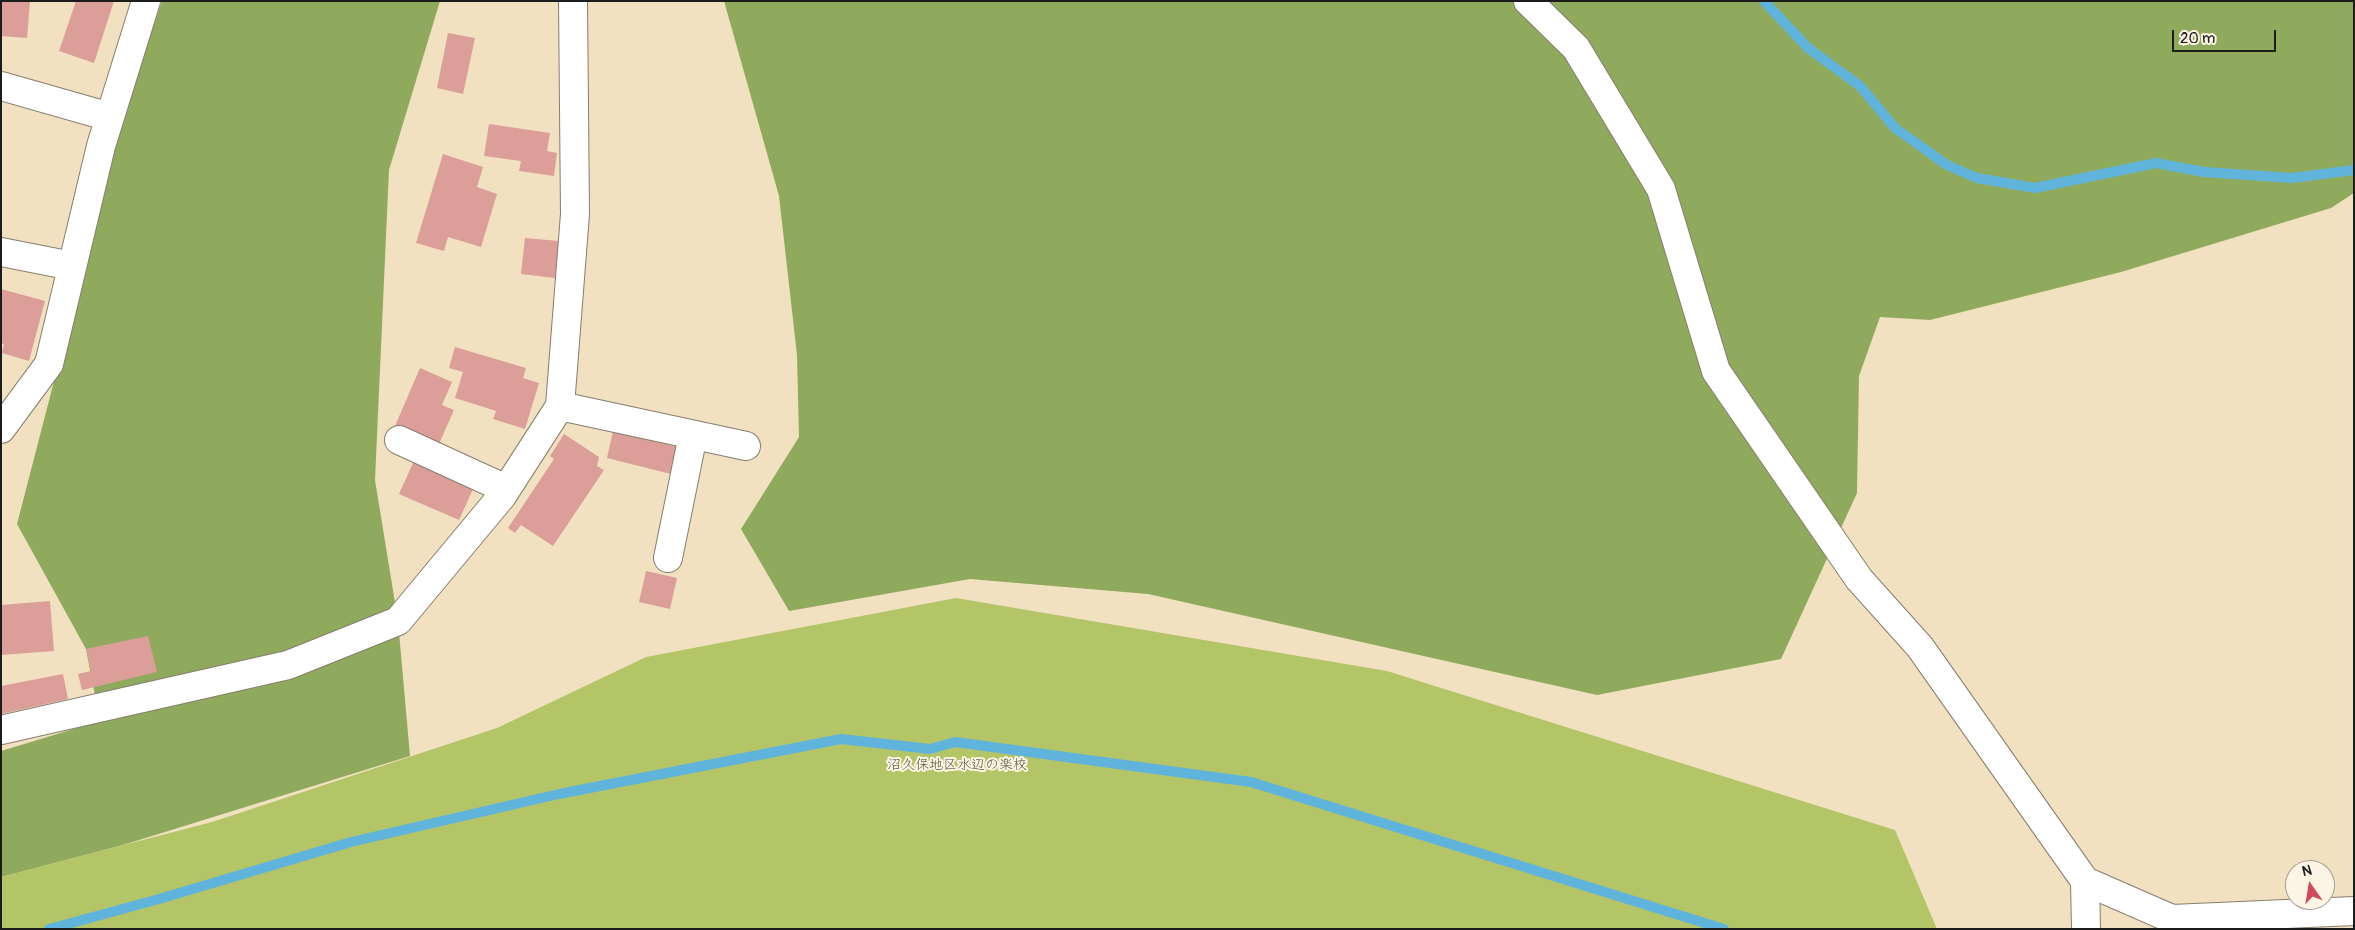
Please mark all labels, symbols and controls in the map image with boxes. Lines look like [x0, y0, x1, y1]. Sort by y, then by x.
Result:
scale bar [2175, 20, 2279, 52]
text: 20 m [2180, 29, 2215, 48]
park label: 沼久保地区水辺の楽校 [887, 757, 1027, 773]
north arrow [2285, 860, 2335, 910]
text: N [2300, 862, 2313, 880]

